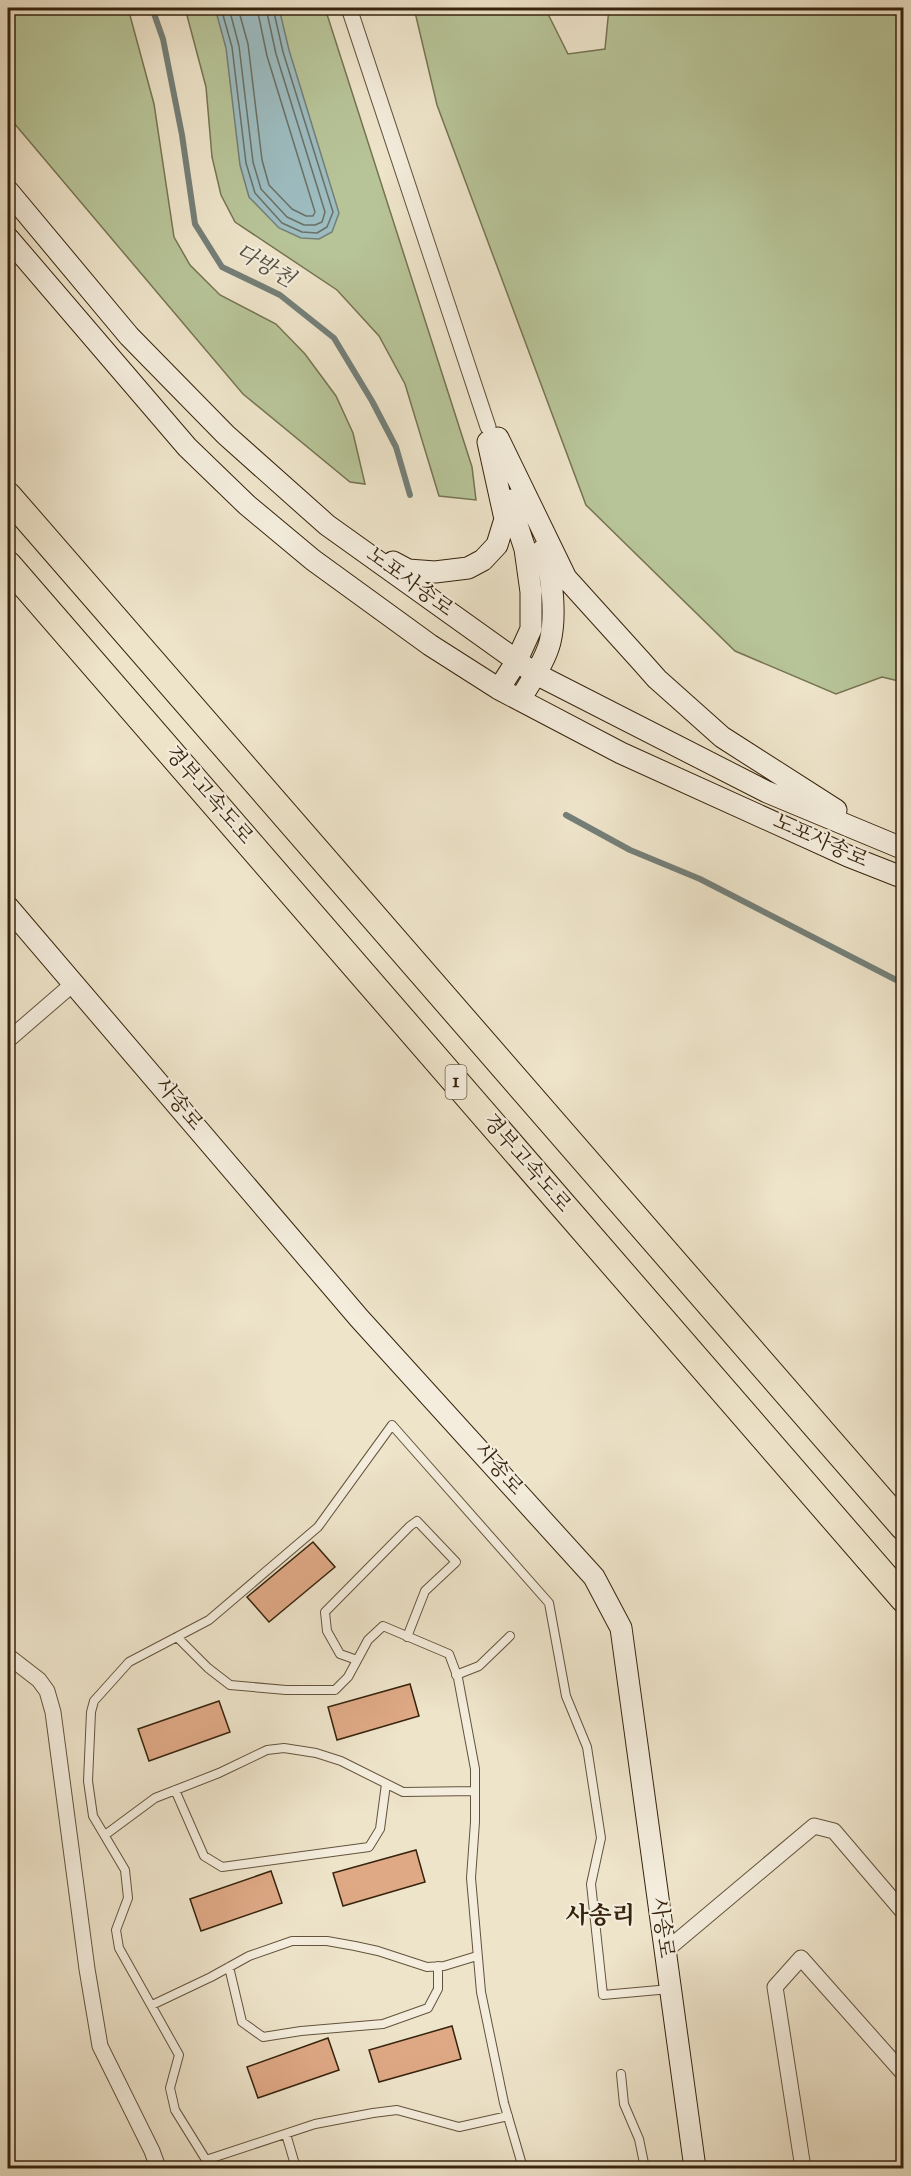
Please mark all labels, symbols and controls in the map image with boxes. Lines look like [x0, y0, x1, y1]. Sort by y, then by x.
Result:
water label: 다방천 [228, 237, 301, 298]
street label: 노포사송로 [359, 541, 459, 625]
street label: 경부고속도로 [157, 740, 259, 852]
street label: 노포사송로 [768, 808, 872, 876]
road number: 1 [446, 1065, 466, 1099]
street label: 사송로 [147, 1072, 209, 1138]
street label: 경부고속도로 [475, 1108, 577, 1220]
street label: 사송로 [466, 1437, 530, 1503]
street label: 사송로 [642, 1896, 680, 1960]
district label: 사송리 [565, 1900, 635, 1934]

